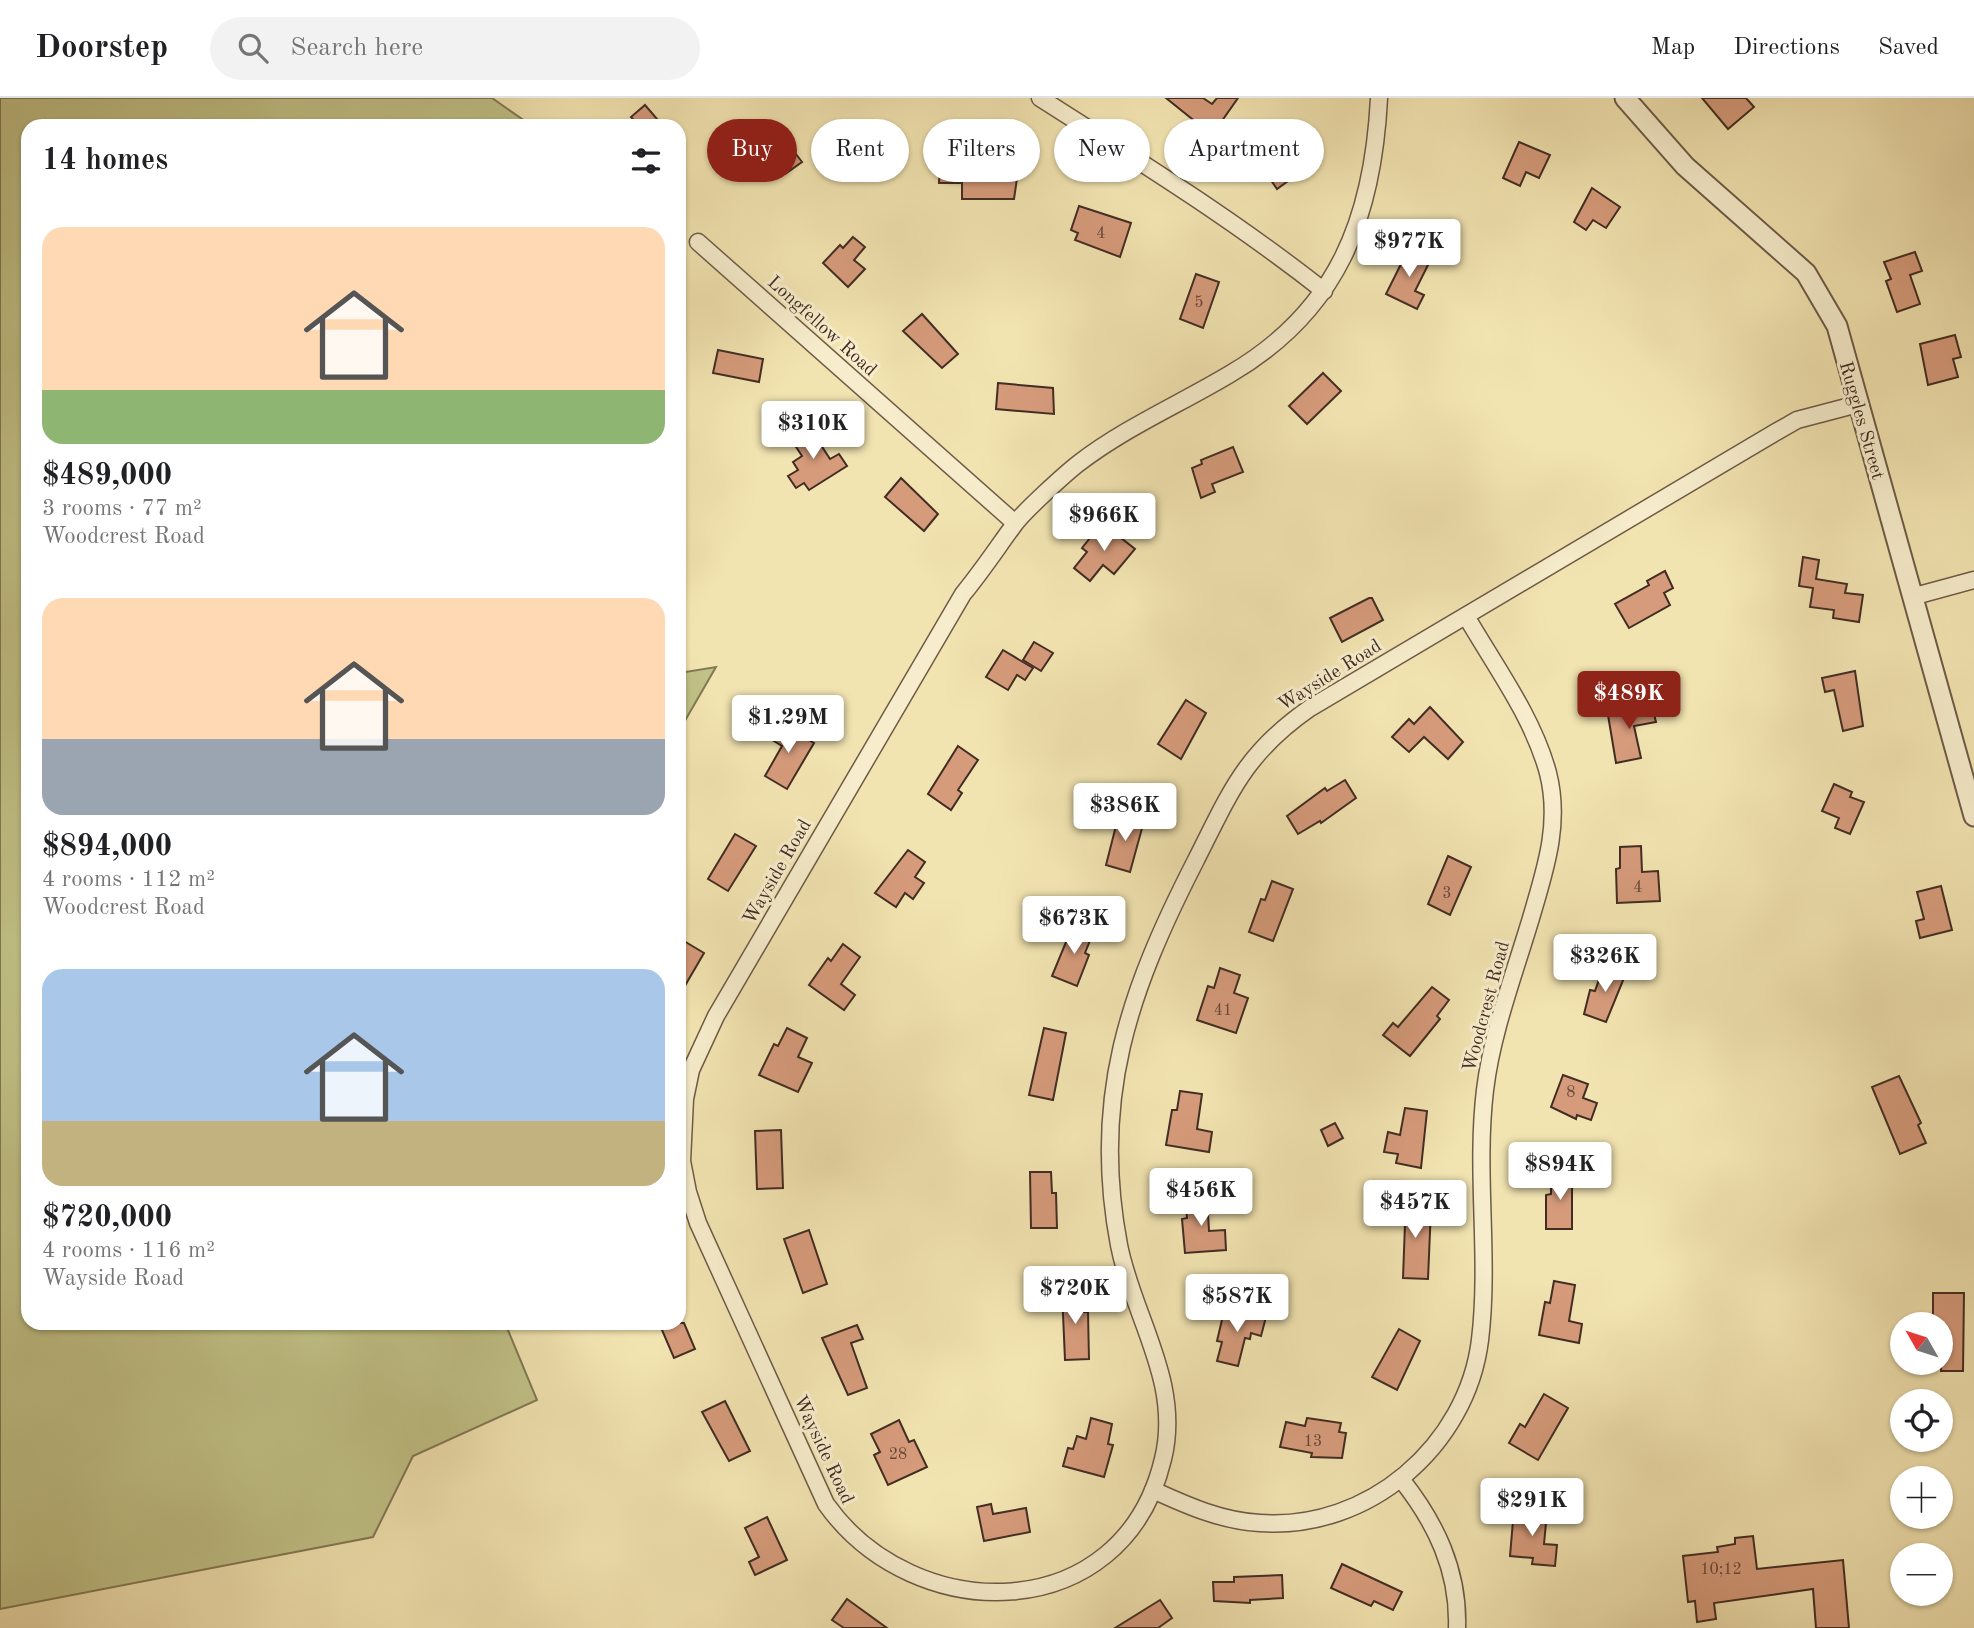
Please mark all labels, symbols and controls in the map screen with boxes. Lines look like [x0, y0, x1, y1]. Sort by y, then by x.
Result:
search box [210, 17, 700, 80]
icon: search [234, 29, 272, 67]
text: Doorstep [35, 32, 168, 65]
text: Search here [290, 35, 423, 61]
text: Map [1651, 36, 1695, 60]
text: Directions [1733, 36, 1840, 60]
text: Saved [1878, 36, 1939, 60]
chip: Buy [707, 119, 797, 182]
chip: Rent [811, 119, 909, 182]
chip: Filters [923, 119, 1040, 182]
chip: New [1054, 119, 1150, 182]
chip: Apartment [1164, 119, 1324, 182]
icon: filters [627, 142, 665, 180]
text: 14 homes [42, 146, 168, 176]
pin: $977K [1360, 220, 1458, 279]
house number: 4 [1096, 226, 1106, 242]
text: $977K [1373, 230, 1445, 253]
icon: home [291, 272, 417, 398]
street label: Longfellow Road [763, 273, 880, 381]
house number: 5 [1194, 295, 1204, 311]
street label: Ruggles Street [1835, 359, 1887, 482]
pin: $310K [764, 402, 862, 461]
text: $310K [777, 412, 849, 435]
text: $489,000 [42, 461, 172, 491]
pin: $966K [1055, 494, 1153, 553]
text: 3 rooms · 77 m² [42, 497, 202, 520]
text: $966K [1068, 504, 1140, 527]
text: Woodcrest Road [42, 525, 205, 548]
street label: Wayside Road [1275, 637, 1385, 715]
icon: home [291, 643, 417, 769]
pin: $489K [1580, 672, 1678, 731]
text: $489K [1593, 682, 1665, 705]
pin: $1.29M [731, 696, 845, 755]
text: $1.29M [748, 706, 828, 729]
pin: $386K [1076, 784, 1174, 843]
text: $386K [1089, 794, 1161, 817]
street label: Wayside Road [741, 817, 816, 928]
text: $894,000 [42, 832, 172, 862]
text: 4 rooms · 112 m² [42, 868, 215, 891]
house number: 4 [1633, 880, 1643, 896]
house number: 3 [1442, 886, 1452, 902]
text: Woodcrest Road [42, 896, 205, 919]
pin: $673K [1025, 896, 1123, 956]
text: $673K [1038, 907, 1110, 930]
pin: $326K [1556, 934, 1654, 994]
street label: Woodcrest Road [1461, 939, 1514, 1074]
text: $326K [1569, 945, 1641, 968]
house number: 41 [1214, 1003, 1232, 1019]
icon: home [291, 1014, 417, 1140]
house number: 8 [1566, 1085, 1576, 1101]
pin: $894K [1511, 1142, 1609, 1202]
text: $894K [1524, 1153, 1596, 1176]
pin: $456K [1152, 1168, 1250, 1228]
text: $456K [1165, 1179, 1237, 1202]
pin: $457K [1366, 1180, 1464, 1240]
text: $457K [1379, 1191, 1451, 1214]
text: $720,000 [42, 1203, 172, 1233]
text: 4 rooms · 116 m² [42, 1239, 215, 1262]
pin: $720K [1026, 1266, 1124, 1326]
text: Wayside Road [42, 1267, 184, 1290]
pin: $587K [1188, 1274, 1286, 1334]
text: $720K [1039, 1277, 1111, 1300]
text: $587K [1201, 1285, 1273, 1308]
north arrow [1890, 1312, 1953, 1376]
map controls [1890, 1312, 1953, 1606]
button: locate [1890, 1389, 1953, 1452]
street label: Wayside Road [789, 1393, 856, 1507]
house number: 13 [1304, 1434, 1322, 1450]
house number: 28 [889, 1447, 907, 1463]
button: + [1890, 1466, 1953, 1529]
pin: $291K [1483, 1478, 1581, 1538]
text: $291K [1496, 1489, 1568, 1512]
button: − [1890, 1543, 1953, 1606]
house number: 10;12 [1700, 1562, 1742, 1578]

